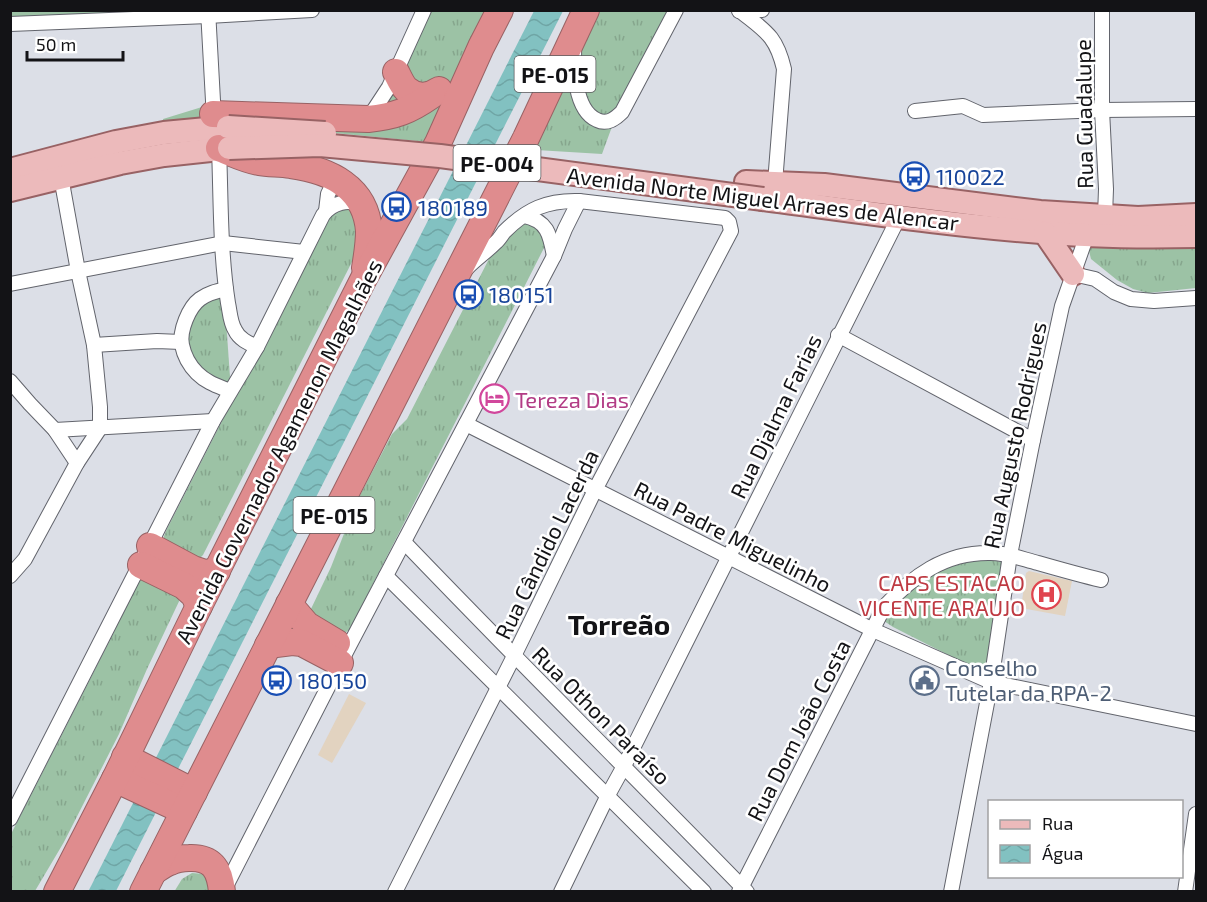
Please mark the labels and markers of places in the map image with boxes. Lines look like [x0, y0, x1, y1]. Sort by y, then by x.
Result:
bus stop icon: 110022 [899, 160, 931, 192]
place label: 110022 [936, 163, 1005, 189]
bus stop icon: 180189 [381, 191, 413, 223]
place label: 180189 [418, 194, 488, 220]
bus stop icon: 180151 [452, 278, 484, 310]
place label: 180151 [489, 281, 554, 307]
hotel icon: Tereza Dias [478, 383, 510, 415]
place label: Tereza Dias [515, 386, 629, 412]
place label: CAPS ESTACAO VICENTE ARAUJO [859, 569, 1025, 620]
hospital icon: CAPS ESTACAO VICENTE ARAUJO [1030, 579, 1062, 611]
place label: Conselho Tutelar da RPA-2 [945, 654, 1112, 705]
bus stop icon: 180150 [261, 664, 293, 696]
public building icon: Conselho Tutelar da RPA-2 [908, 664, 940, 696]
place label: 180150 [298, 667, 367, 693]

